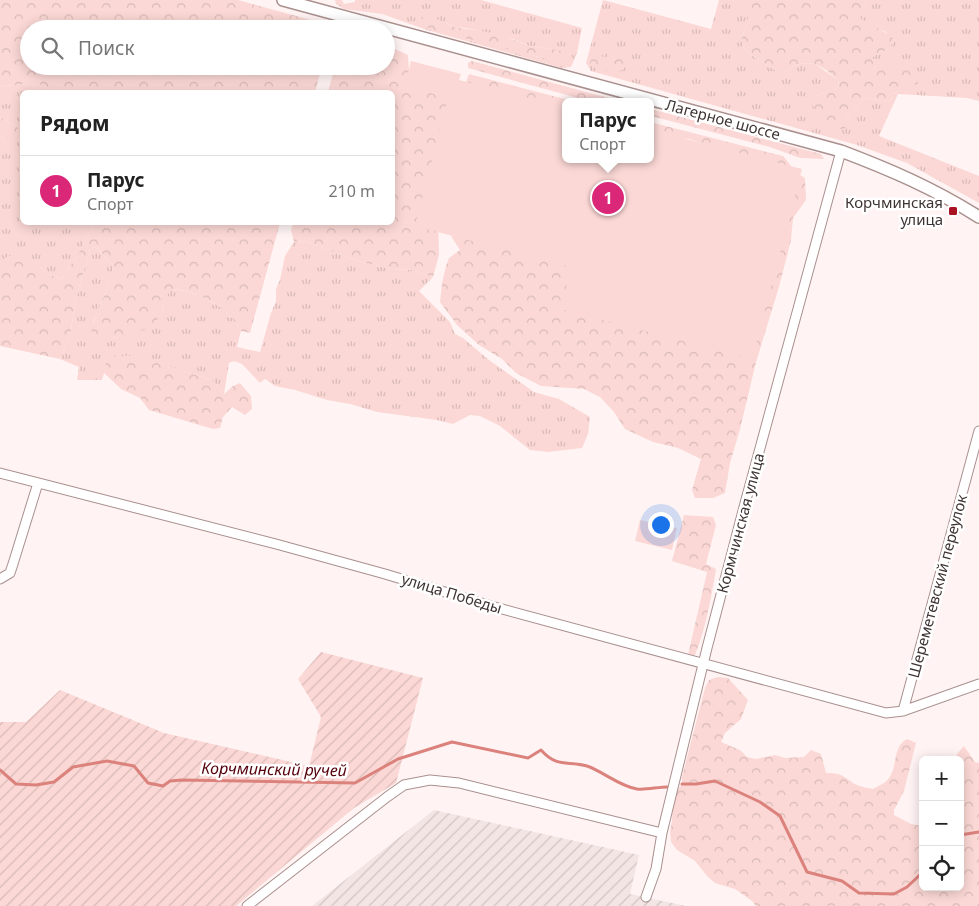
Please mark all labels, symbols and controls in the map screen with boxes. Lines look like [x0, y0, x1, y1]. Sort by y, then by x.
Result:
search box [20, 20, 395, 75]
icon: search [38, 34, 66, 62]
text: Поиск [78, 35, 134, 61]
street label: Лагерное шоссе [663, 94, 783, 144]
popup [562, 98, 654, 163]
text: Парус [579, 107, 637, 133]
text: Рядом [40, 109, 110, 137]
text: Спорт [579, 133, 626, 155]
text: Парус [87, 167, 145, 193]
pin: 1 [592, 179, 624, 217]
text: 1 [51, 180, 61, 202]
text: 210 m [328, 180, 375, 202]
place label: Корчминская улица [845, 192, 943, 229]
text: Спорт [87, 193, 133, 215]
marker: Корчминская улица [947, 205, 959, 217]
street label: Кормчинская улица [712, 451, 768, 595]
street label: Шереметевский переулок [903, 492, 971, 680]
your location [648, 512, 674, 538]
street label: улица Победы [399, 568, 505, 618]
map controls [919, 756, 964, 891]
button: + [919, 756, 964, 801]
water label: Корчминский ручей [201, 757, 347, 781]
button: − [919, 801, 964, 846]
button: locate [919, 846, 964, 891]

